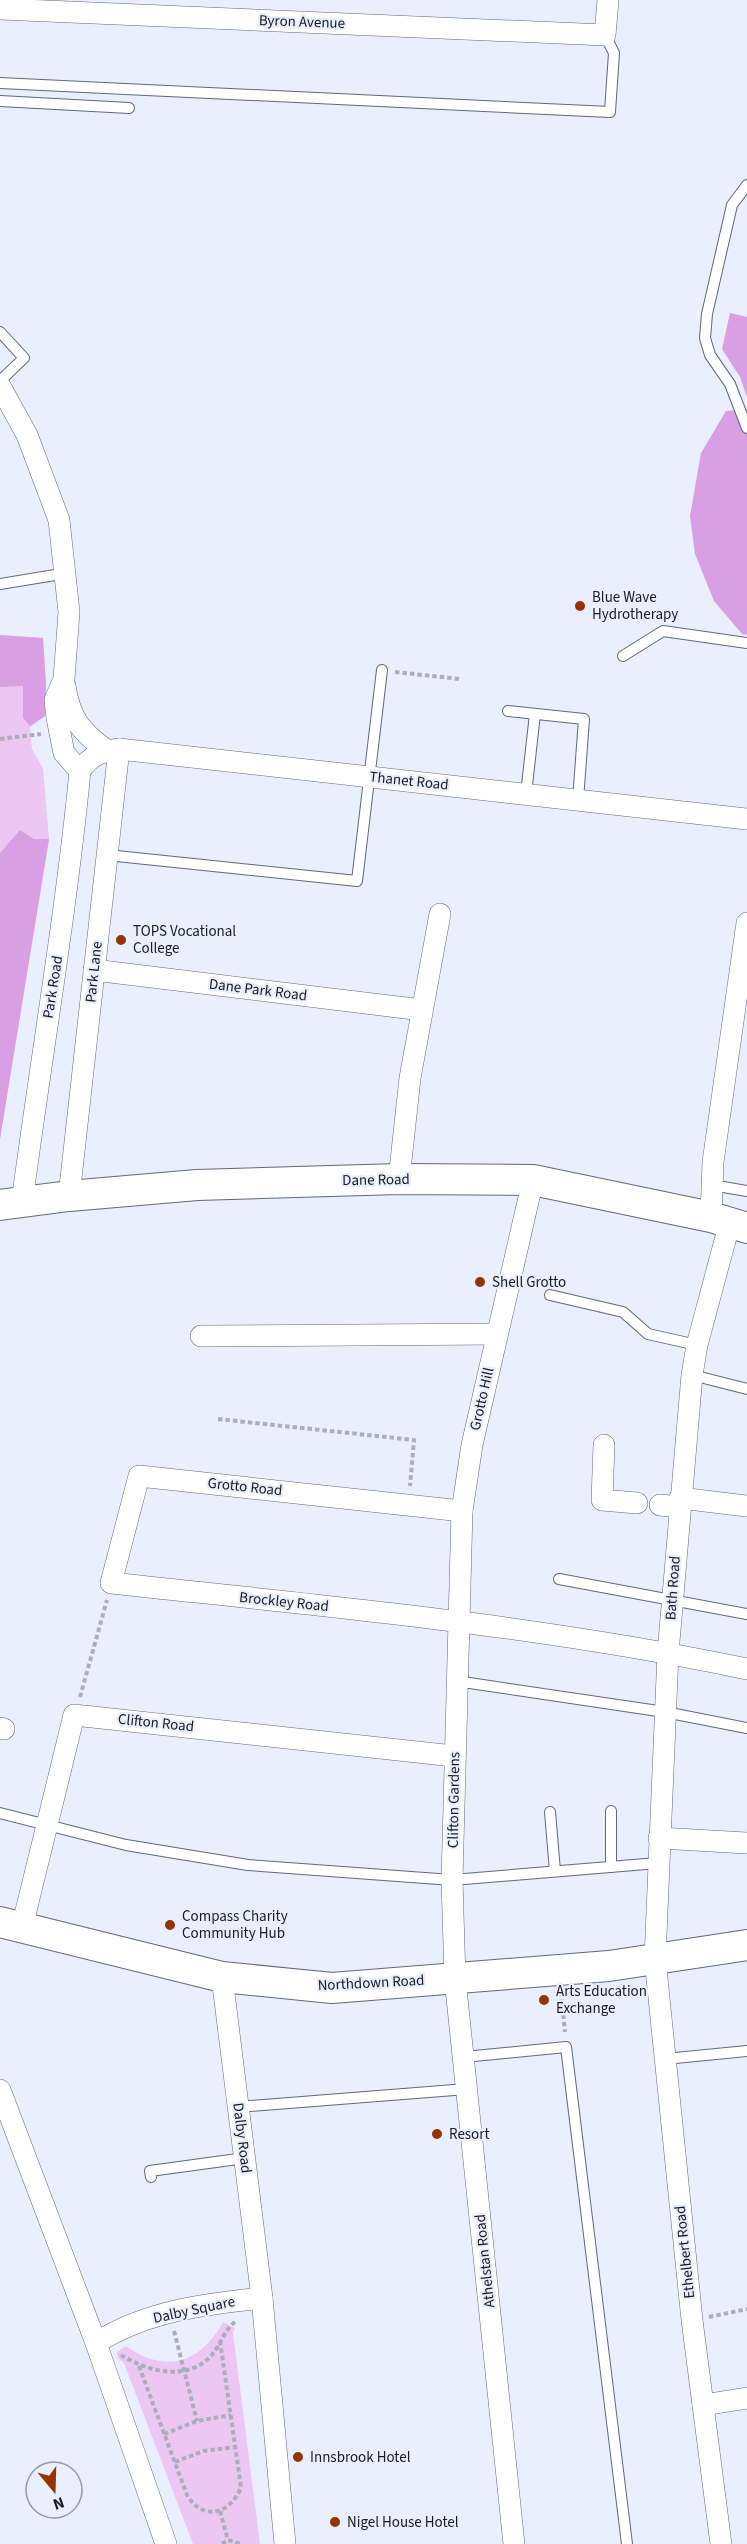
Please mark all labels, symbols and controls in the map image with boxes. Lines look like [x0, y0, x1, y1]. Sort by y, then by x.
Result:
street label: Byron Avenue [259, 10, 345, 34]
place label: Blue Wave Hydrotherapy [592, 587, 678, 625]
marker: Blue Wave Hydrotherapy [573, 599, 587, 613]
street label: Thanet Road [368, 766, 450, 796]
place label: TOPS Vocational College [133, 921, 236, 959]
marker: TOPS Vocational College [114, 933, 128, 947]
street label: Park Lane [80, 940, 108, 1004]
street label: Park Road [38, 954, 68, 1020]
street label: Dane Park Road [208, 974, 308, 1006]
street label: Dane Road [342, 1169, 410, 1191]
place label: Shell Grotto [492, 1272, 566, 1293]
marker: Shell Grotto [473, 1275, 487, 1289]
street label: Grotto Hill [465, 1365, 499, 1433]
street label: Grotto Road [207, 1473, 283, 1501]
street label: Bath Road [660, 1555, 686, 1621]
street label: Brockley Road [238, 1587, 330, 1617]
street label: Clifton Road [117, 1709, 195, 1737]
street label: Clifton Gardens [443, 1752, 465, 1848]
place label: Compass Charity Community Hub [182, 1906, 288, 1944]
marker: Compass Charity Community Hub [163, 1918, 177, 1932]
street label: Northdown Road [317, 1970, 425, 1996]
place label: Arts Education Exchange [556, 1981, 647, 2019]
marker: Arts Education Exchange [537, 1993, 551, 2007]
street label: Dalby Road [227, 2101, 257, 2175]
place label: Resort [449, 2124, 490, 2145]
marker: Resort [430, 2127, 444, 2141]
street label: Ethelbert Road [670, 2205, 700, 2299]
street label: Athelstan Road [470, 2213, 500, 2309]
street label: Dalby Square [151, 2291, 237, 2329]
place label: Innsbrook Hotel [310, 2447, 411, 2468]
marker: Innsbrook Hotel [291, 2450, 305, 2464]
north arrow [24, 2460, 84, 2520]
text: N [50, 2491, 67, 2515]
place label: Nigel House Hotel [347, 2512, 459, 2533]
marker: Nigel House Hotel [328, 2515, 342, 2529]

